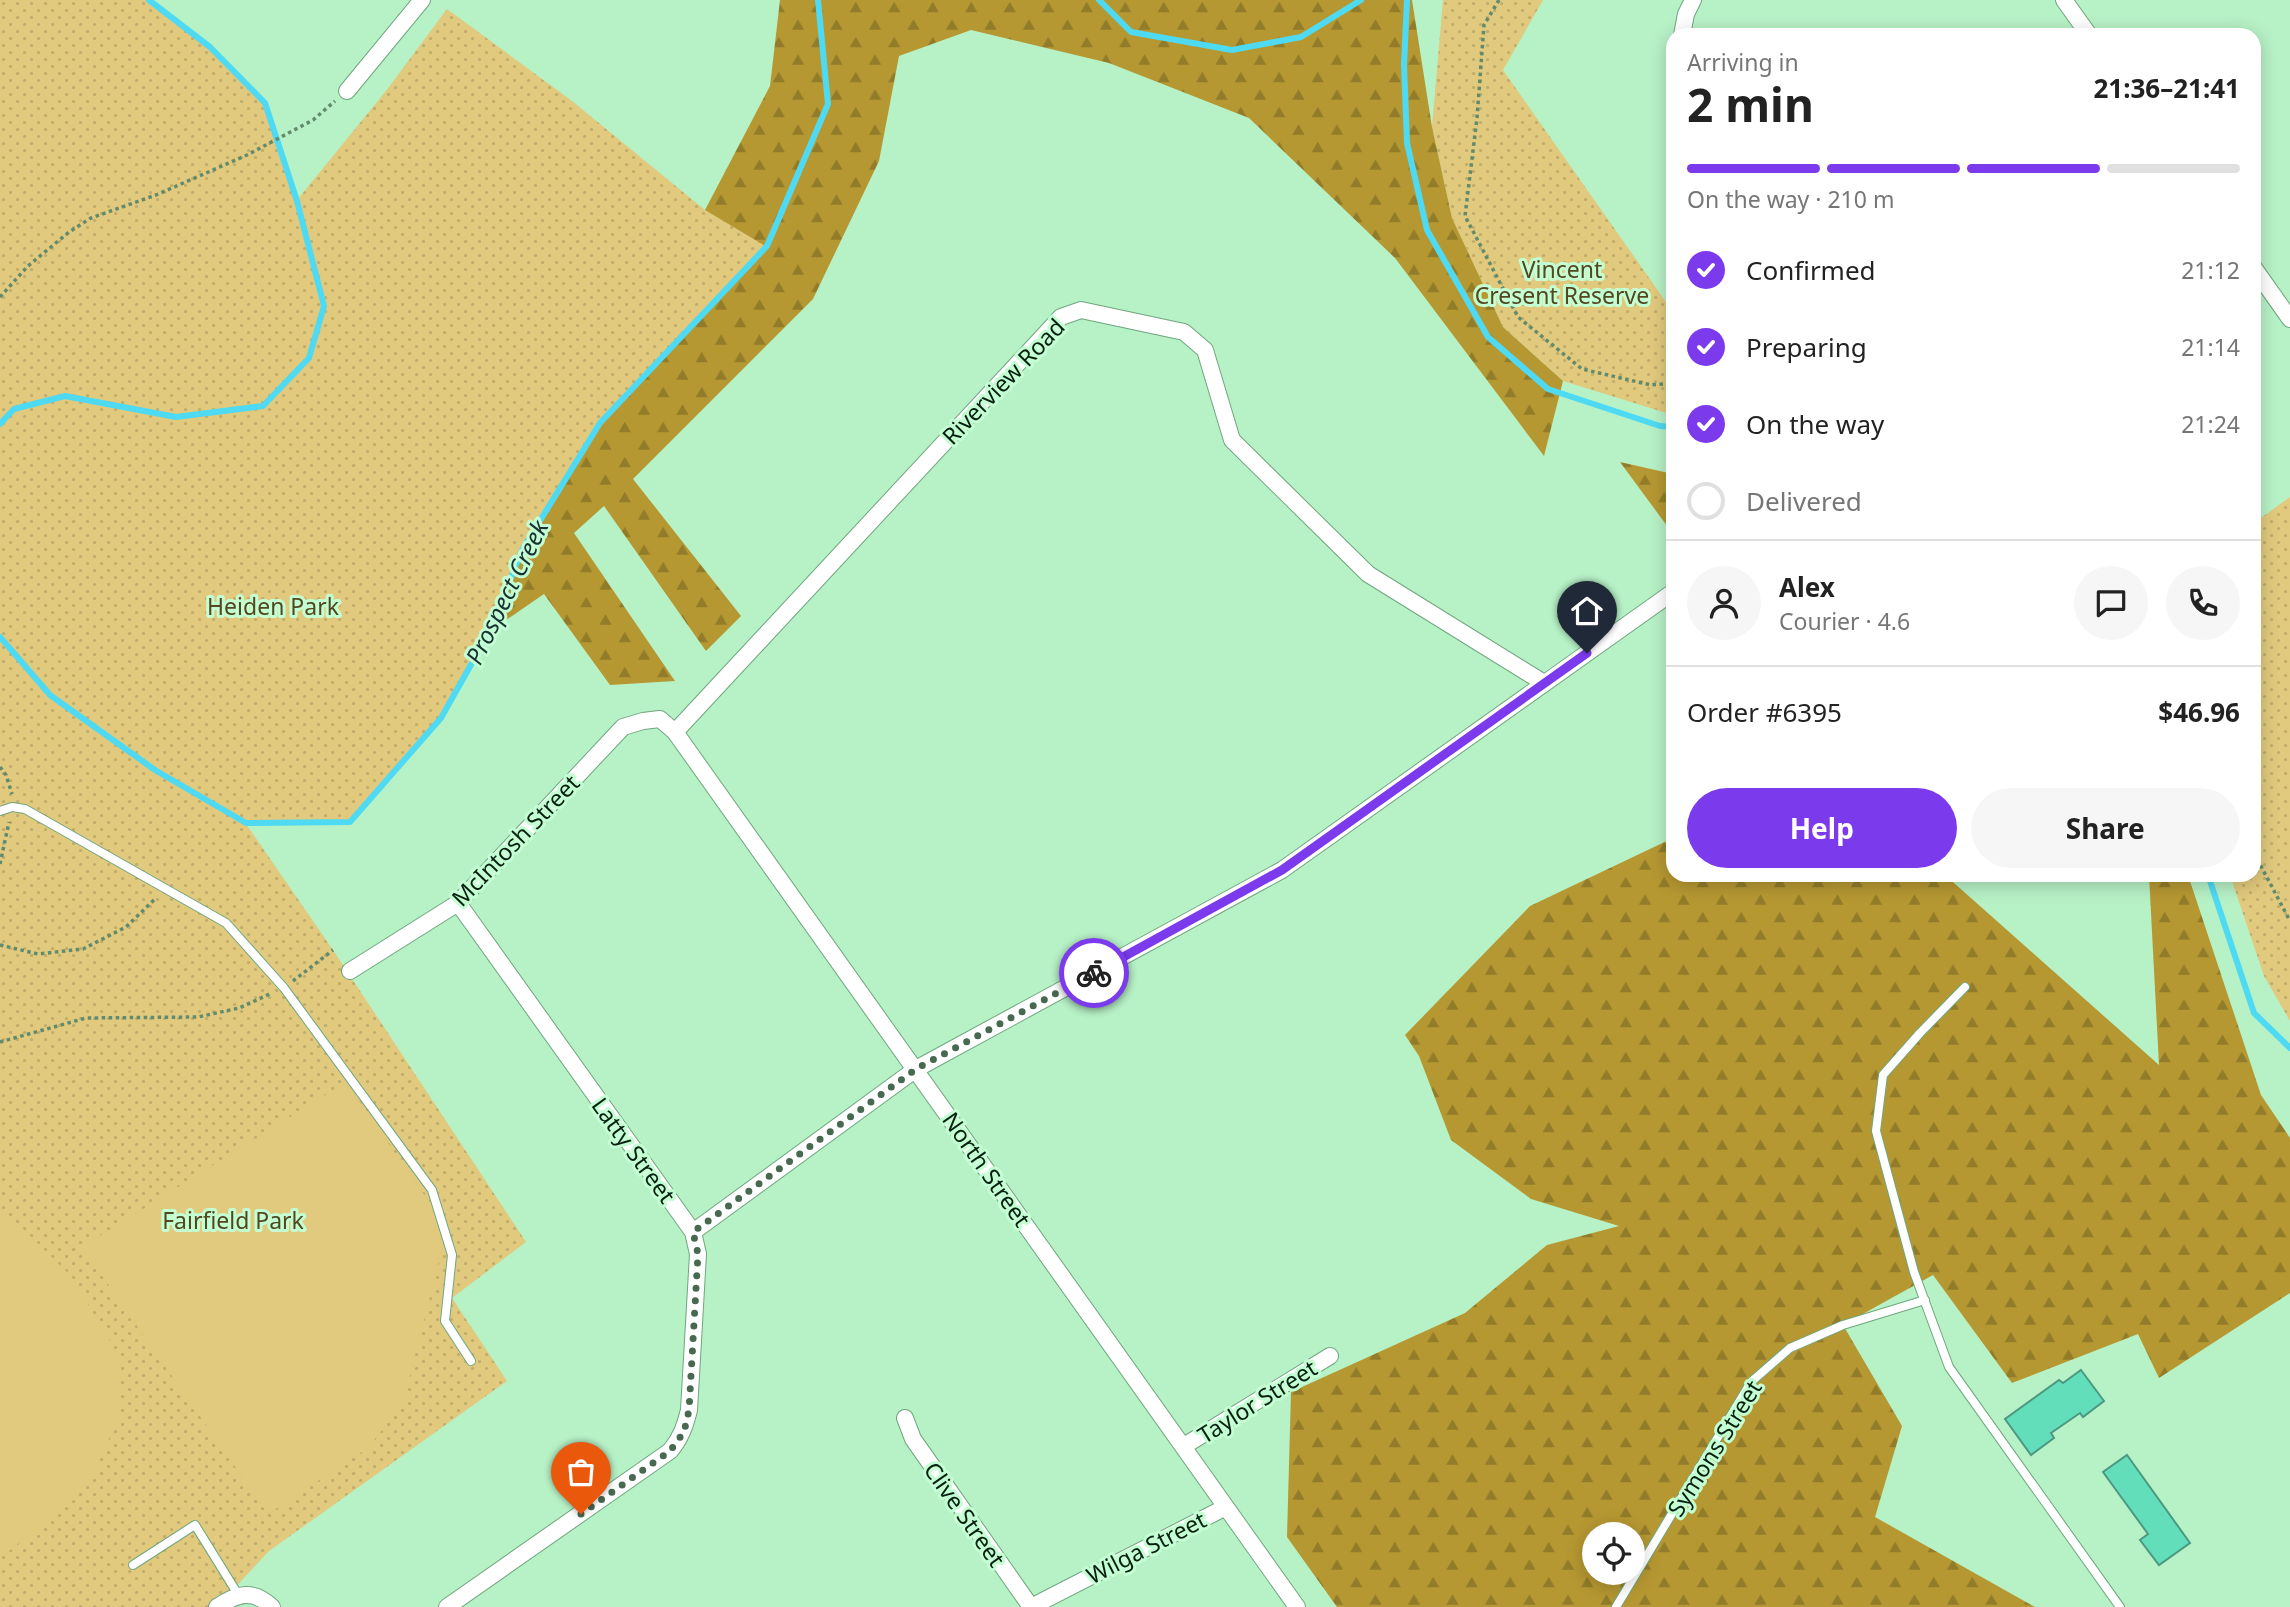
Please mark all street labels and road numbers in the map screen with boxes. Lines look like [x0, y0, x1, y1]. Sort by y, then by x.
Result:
street label: Riverview Road [935, 311, 1071, 451]
street label: McIntosh Street [444, 767, 586, 913]
street label: Latty Street [585, 1091, 683, 1209]
street label: North Street [936, 1105, 1038, 1233]
street label: Taylor Street [1191, 1352, 1323, 1450]
street label: Symons Street [1659, 1374, 1769, 1522]
street label: Clive Street [917, 1455, 1013, 1573]
street label: Wilga Street [1081, 1503, 1211, 1591]

